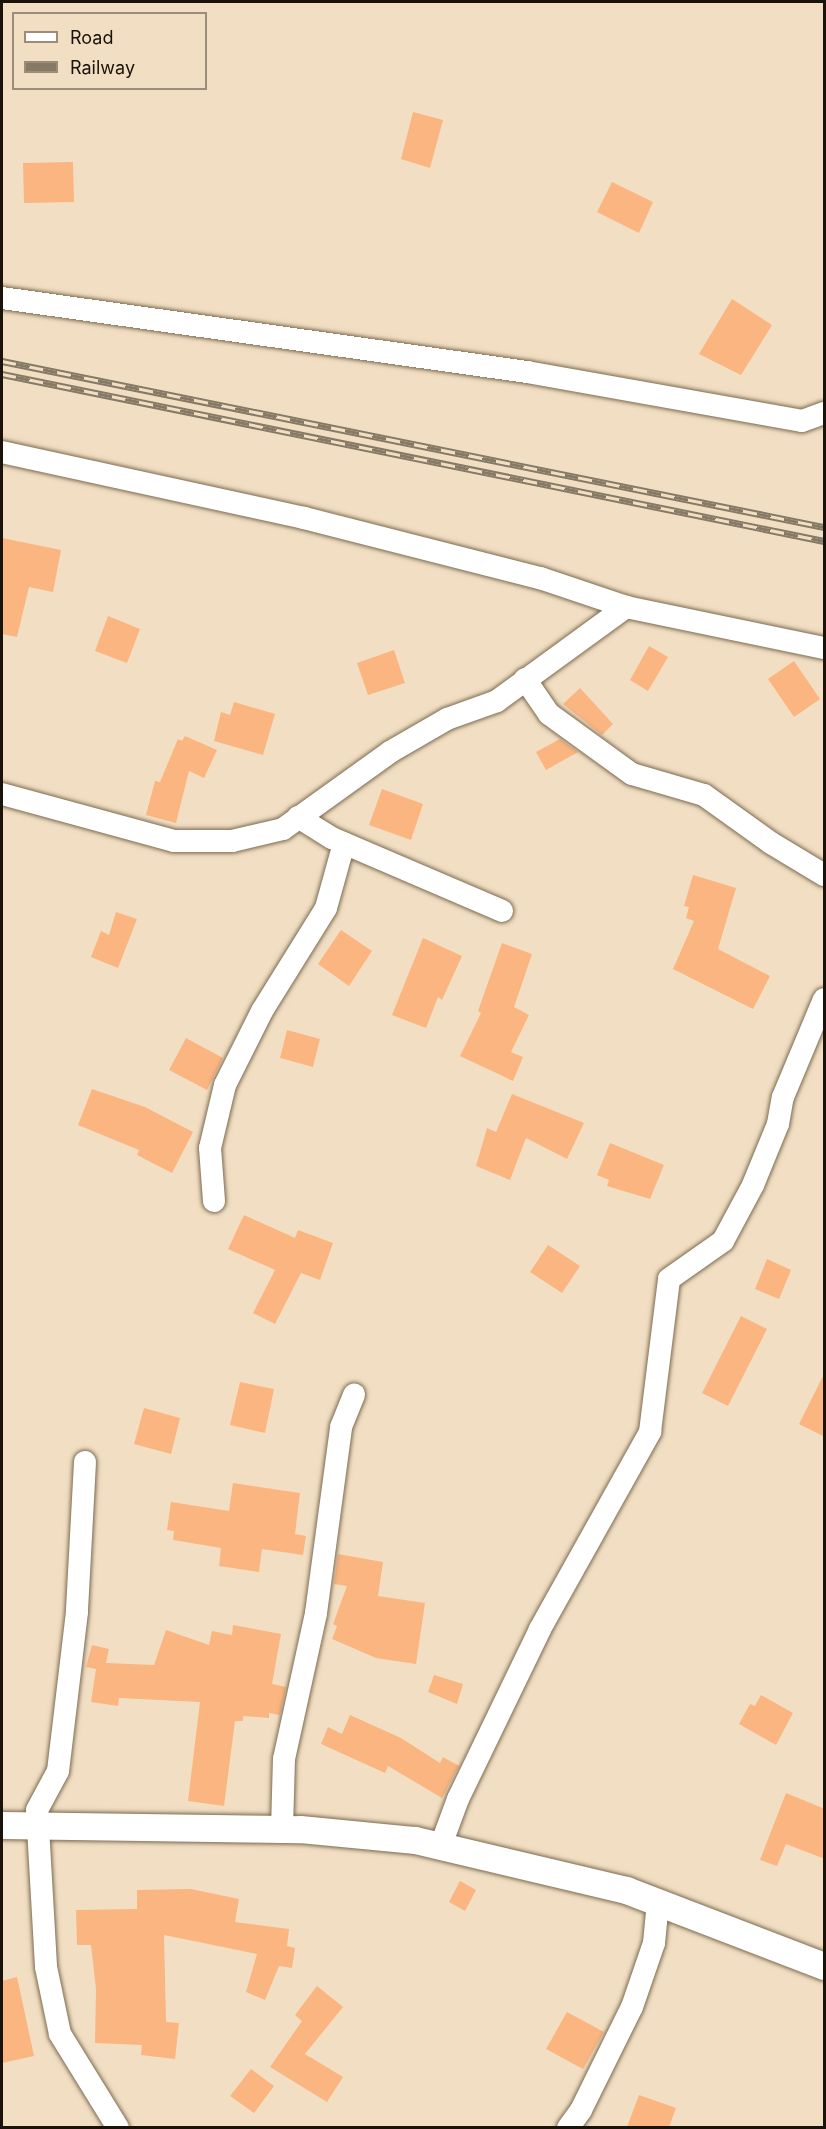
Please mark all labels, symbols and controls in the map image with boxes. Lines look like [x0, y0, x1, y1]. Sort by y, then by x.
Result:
legend [12, 12, 207, 90]
text: Road [70, 27, 113, 48]
text: Railway [70, 57, 135, 78]

